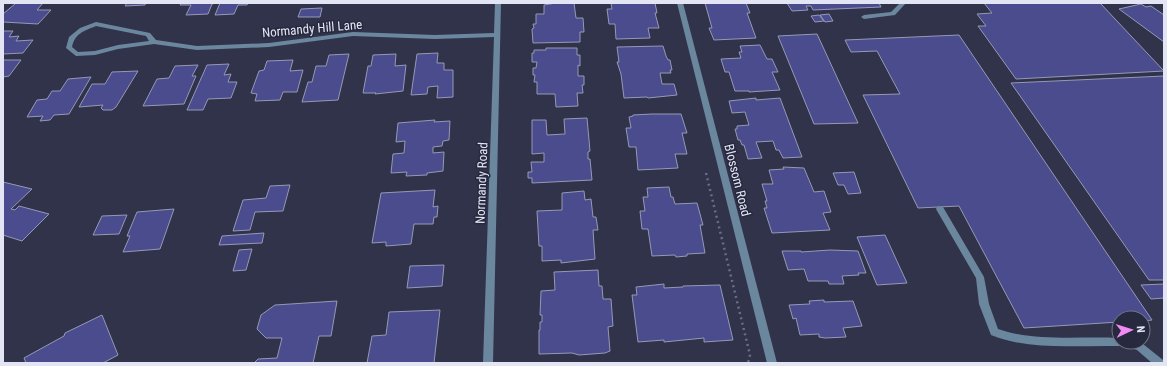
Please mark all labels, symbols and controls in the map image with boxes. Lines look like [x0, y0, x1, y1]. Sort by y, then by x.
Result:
street label: Normandy Hill Lane [261, 17, 363, 40]
street label: Normandy Road [473, 142, 490, 224]
street label: Blossom Road [721, 142, 754, 218]
north arrow [1111, 310, 1151, 350]
text: N [1134, 326, 1147, 333]

